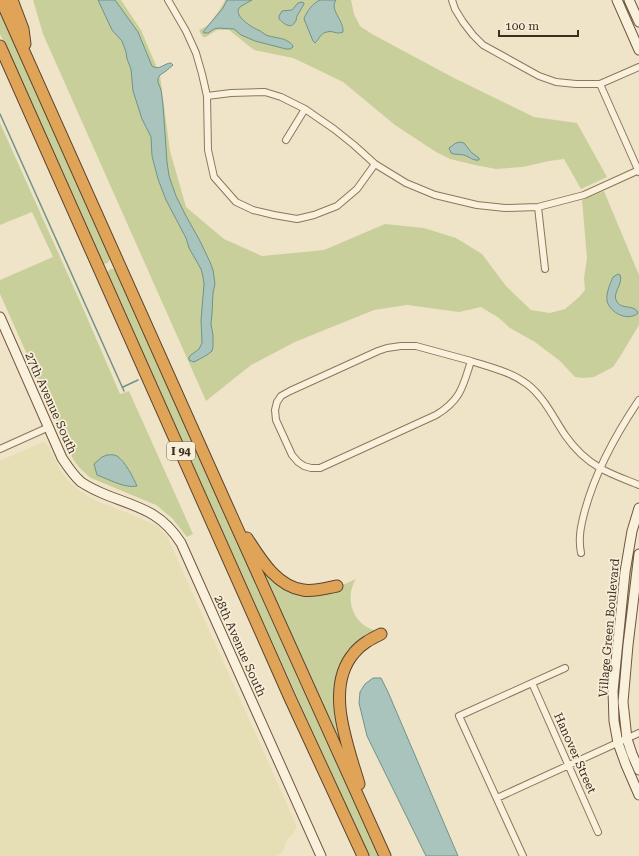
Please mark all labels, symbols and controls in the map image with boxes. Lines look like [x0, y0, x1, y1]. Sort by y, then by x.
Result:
scale bar [499, 12, 578, 38]
text: 100 m [505, 19, 539, 33]
street label: 27th Avenue South [22, 350, 80, 456]
road number: I 94 [167, 442, 195, 460]
street label: Village Green Boulevard [596, 558, 622, 698]
street label: 28th Avenue South [211, 593, 269, 699]
street label: Hanover Street [551, 710, 599, 796]

